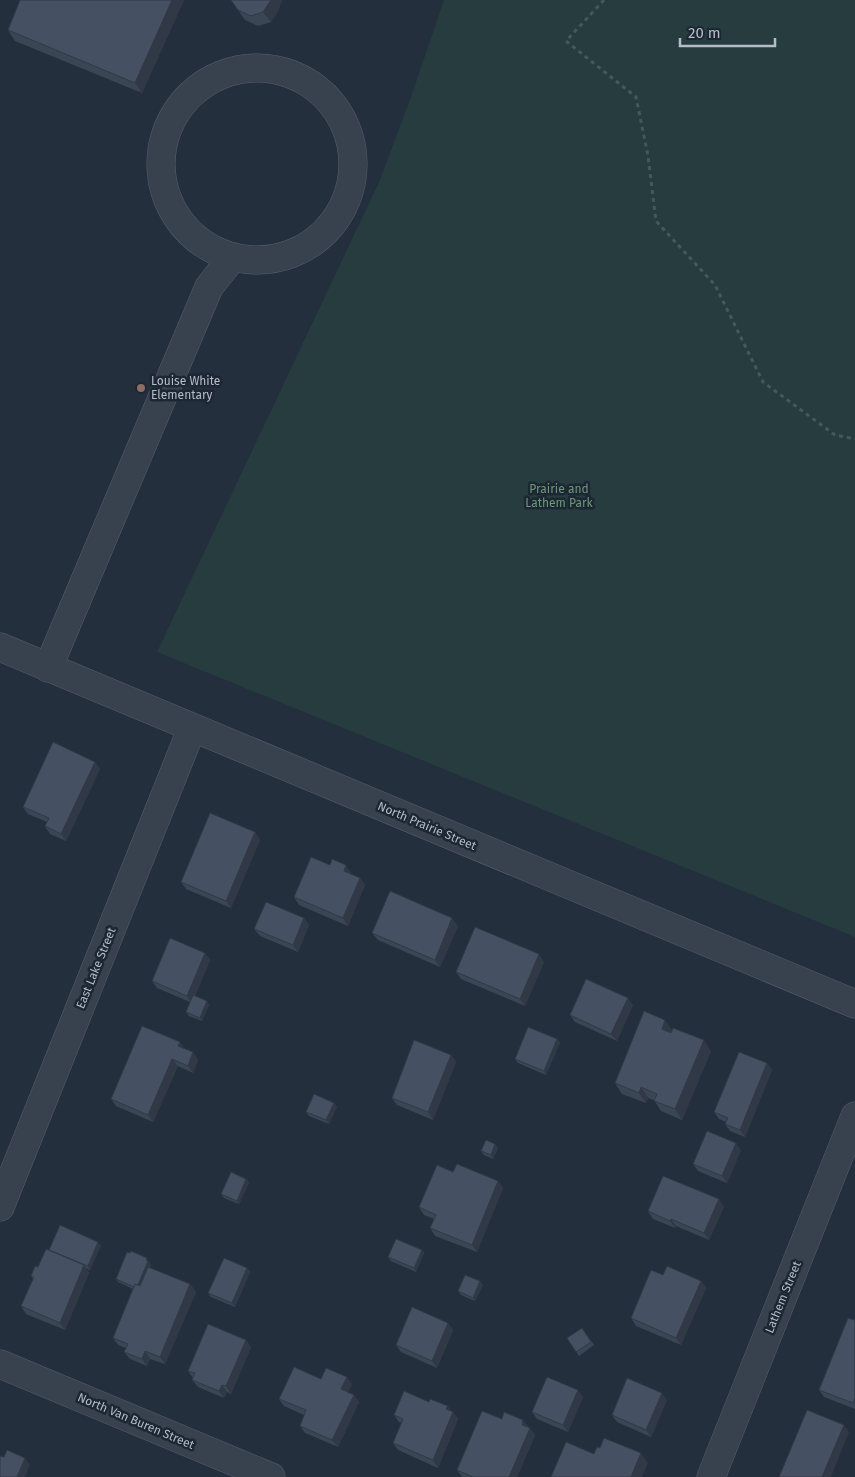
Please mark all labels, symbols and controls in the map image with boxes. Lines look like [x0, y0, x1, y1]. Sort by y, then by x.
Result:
scale bar [680, 15, 775, 47]
text: 20 m [688, 24, 721, 42]
place label: Louise White Elementary [151, 374, 220, 402]
marker: Louise White Elementary [135, 382, 147, 394]
park label: Prairie and Lathem Park [525, 482, 594, 510]
street label: North Prairie Street [376, 799, 479, 853]
street label: East Lake Street [73, 925, 119, 1011]
street label: Lathem Street [762, 1258, 804, 1335]
street label: North Van Buren Street [76, 1390, 197, 1452]

